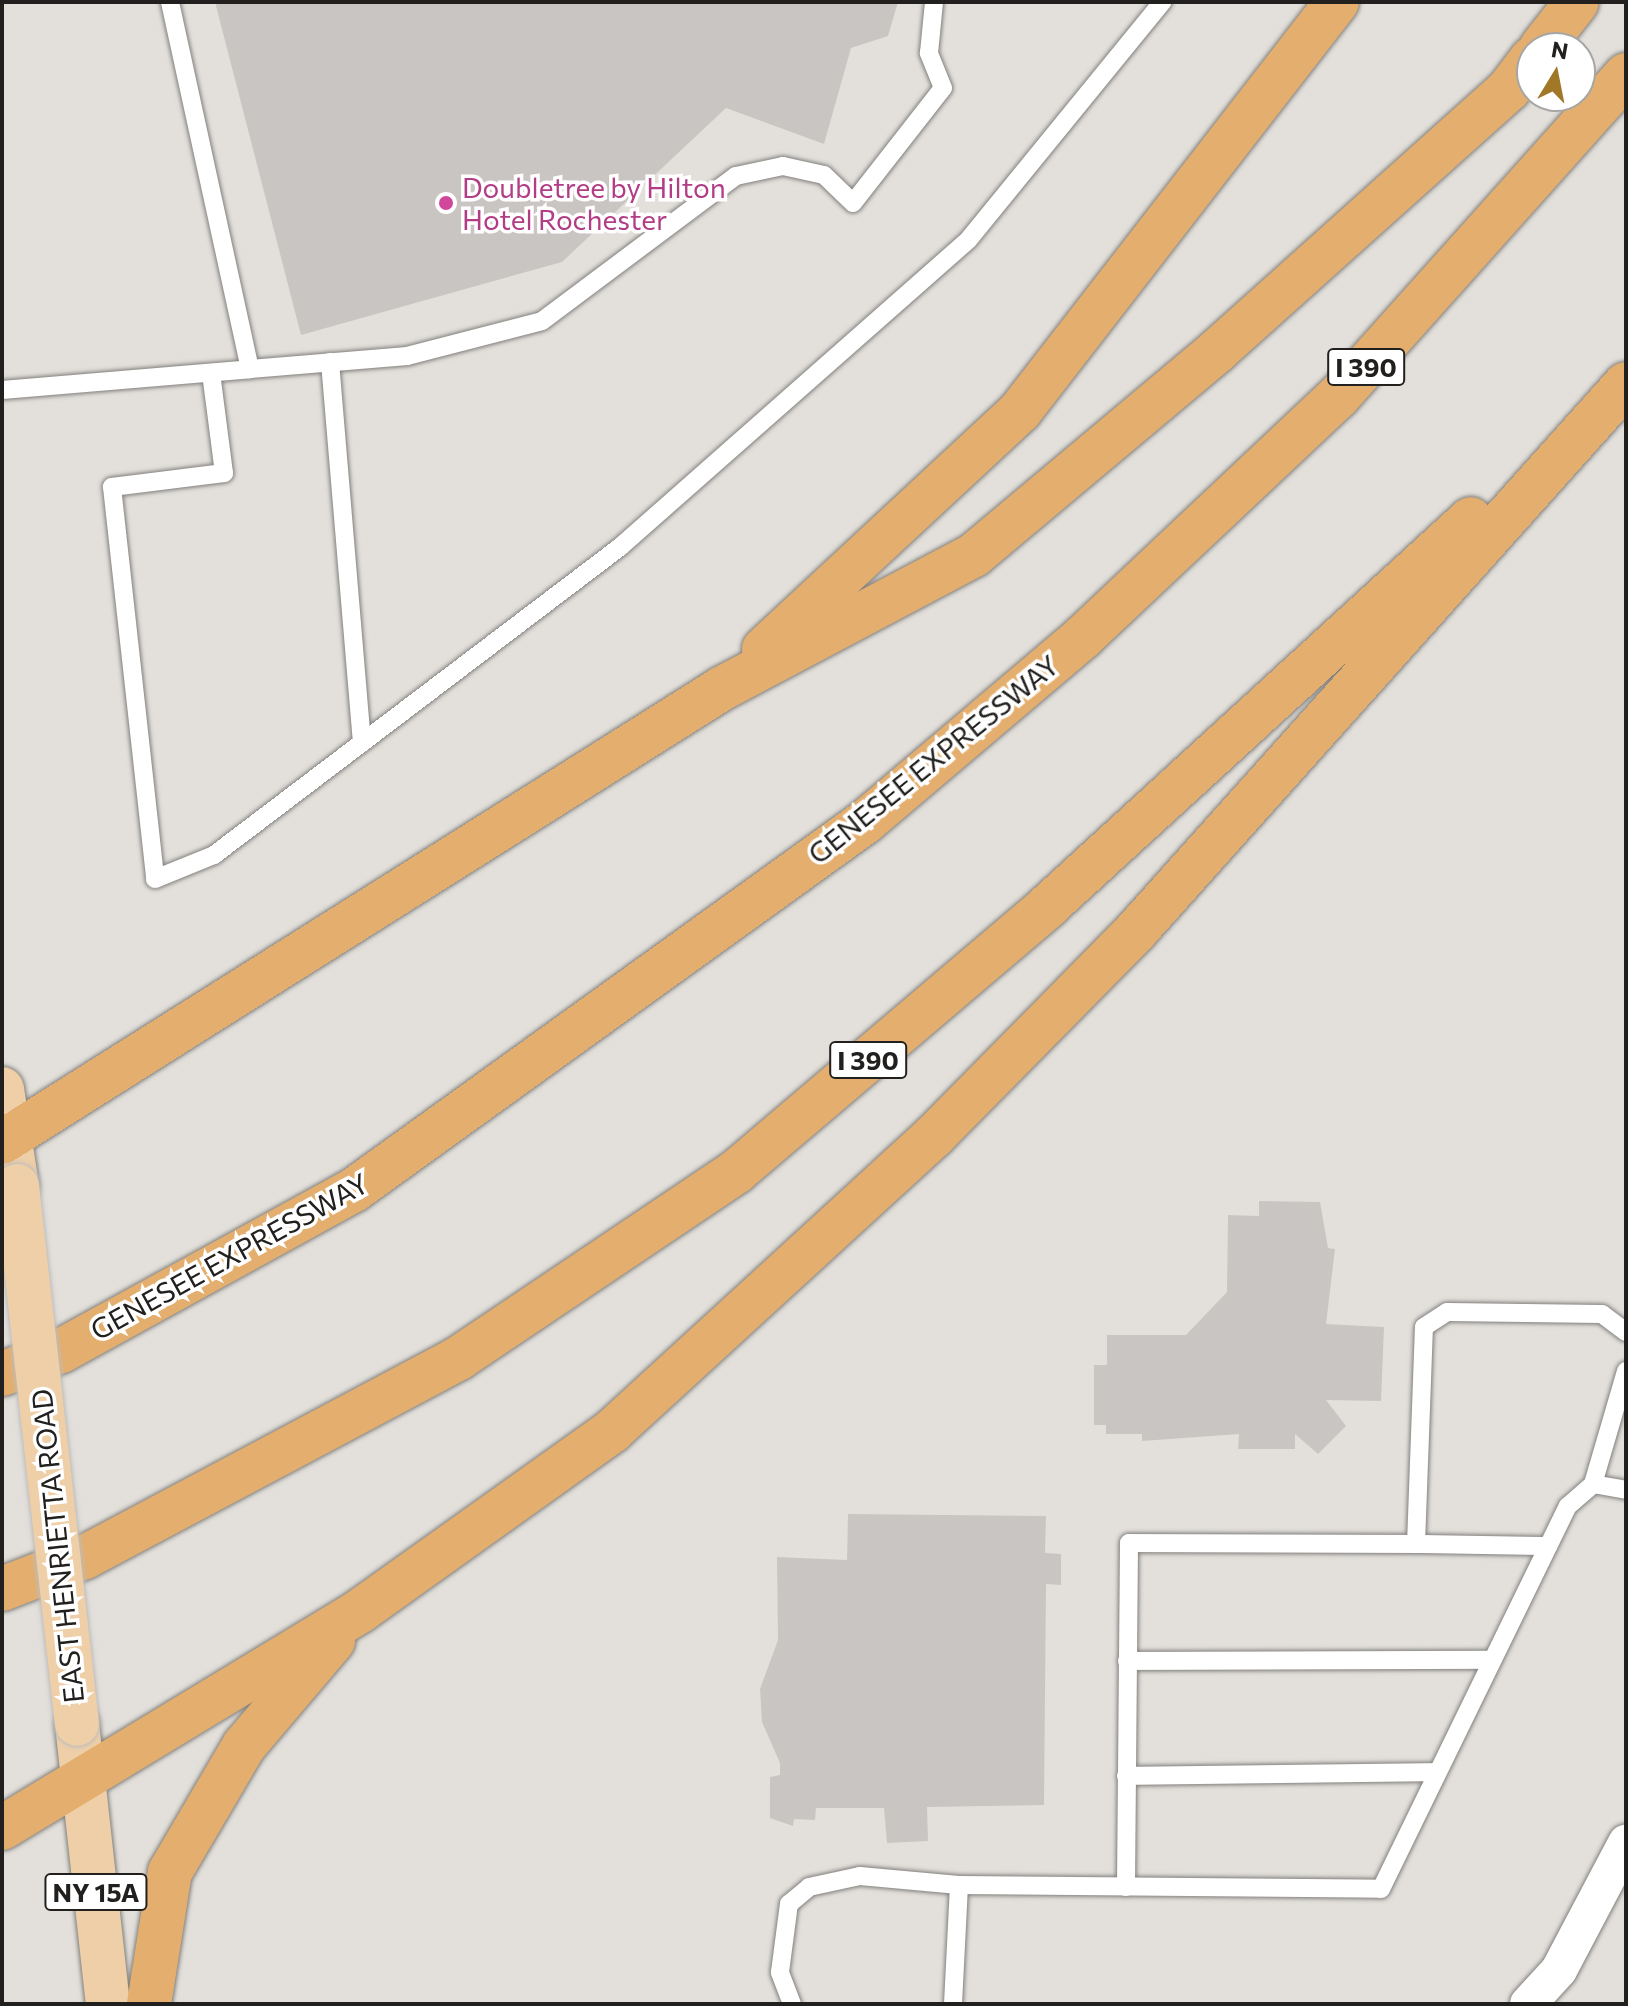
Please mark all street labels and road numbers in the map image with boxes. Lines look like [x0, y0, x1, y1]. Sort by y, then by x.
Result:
road number: I 390 [1326, 345, 1406, 389]
street label: GENESEE EXPRESSWAY [801, 648, 1065, 870]
road number: I 390 [828, 1038, 908, 1082]
street label: GENESEE EXPRESSWAY [84, 1166, 374, 1346]
street label: EAST HENRIETTA ROAD [24, 1387, 90, 1705]
road number: NY 15A [44, 1870, 148, 1914]

